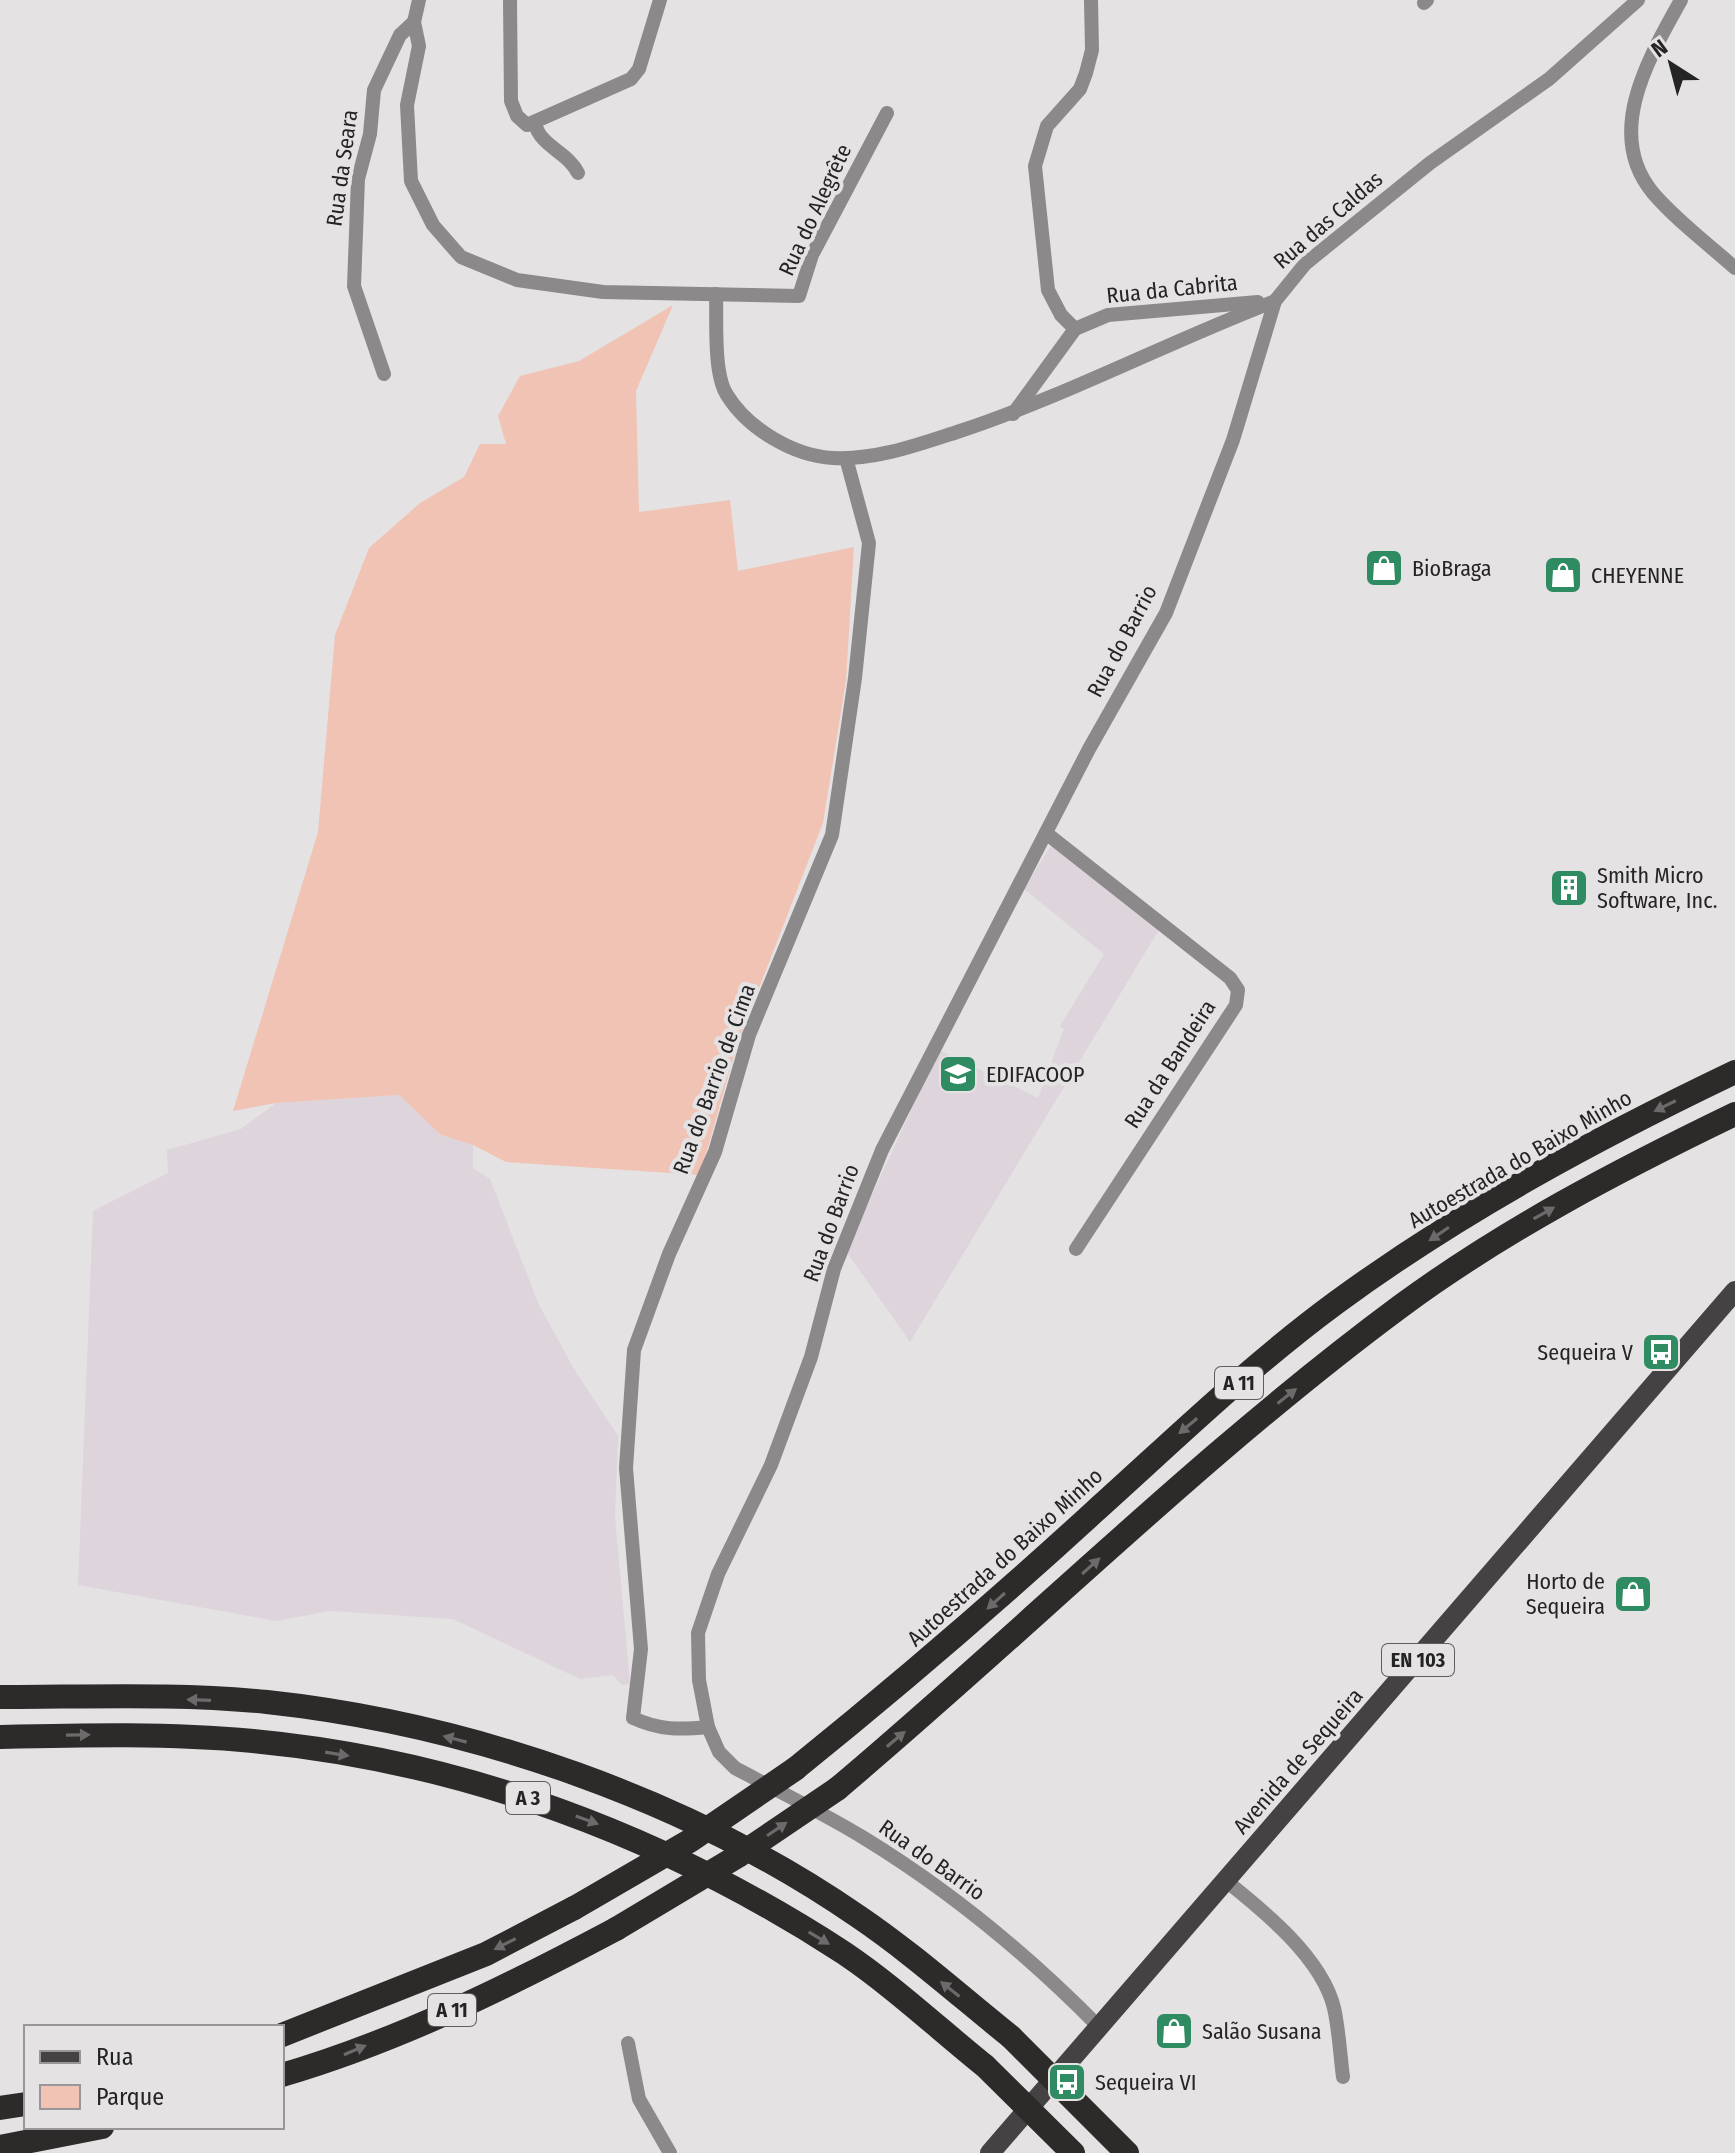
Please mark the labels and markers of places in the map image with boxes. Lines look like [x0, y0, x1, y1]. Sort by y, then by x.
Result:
shop icon: BioBraga [1363, 547, 1405, 589]
shop icon: CHEYENNE [1542, 554, 1584, 596]
place label: BioBraga [1412, 555, 1491, 582]
place label: CHEYENNE [1591, 562, 1684, 589]
place label: Smith Micro Software, Inc. [1597, 862, 1717, 914]
building icon: Smith Micro Software, Inc. [1548, 867, 1590, 909]
school or university icon: EDIFACOOP [937, 1053, 979, 1095]
place label: EDIFACOOP [986, 1061, 1085, 1088]
bus stop icon: Sequeira V [1640, 1331, 1682, 1373]
place label: Sequeira V [1537, 1339, 1634, 1366]
place label: Horto de Sequeira [1526, 1568, 1605, 1620]
shop icon: Horto de Sequeira [1612, 1573, 1654, 1615]
shop icon: Salão Susana [1153, 2010, 1195, 2052]
place label: Salão Susana [1202, 2018, 1322, 2045]
bus stop icon: Sequeira VI [1046, 2061, 1088, 2103]
place label: Sequeira VI [1095, 2069, 1196, 2096]

